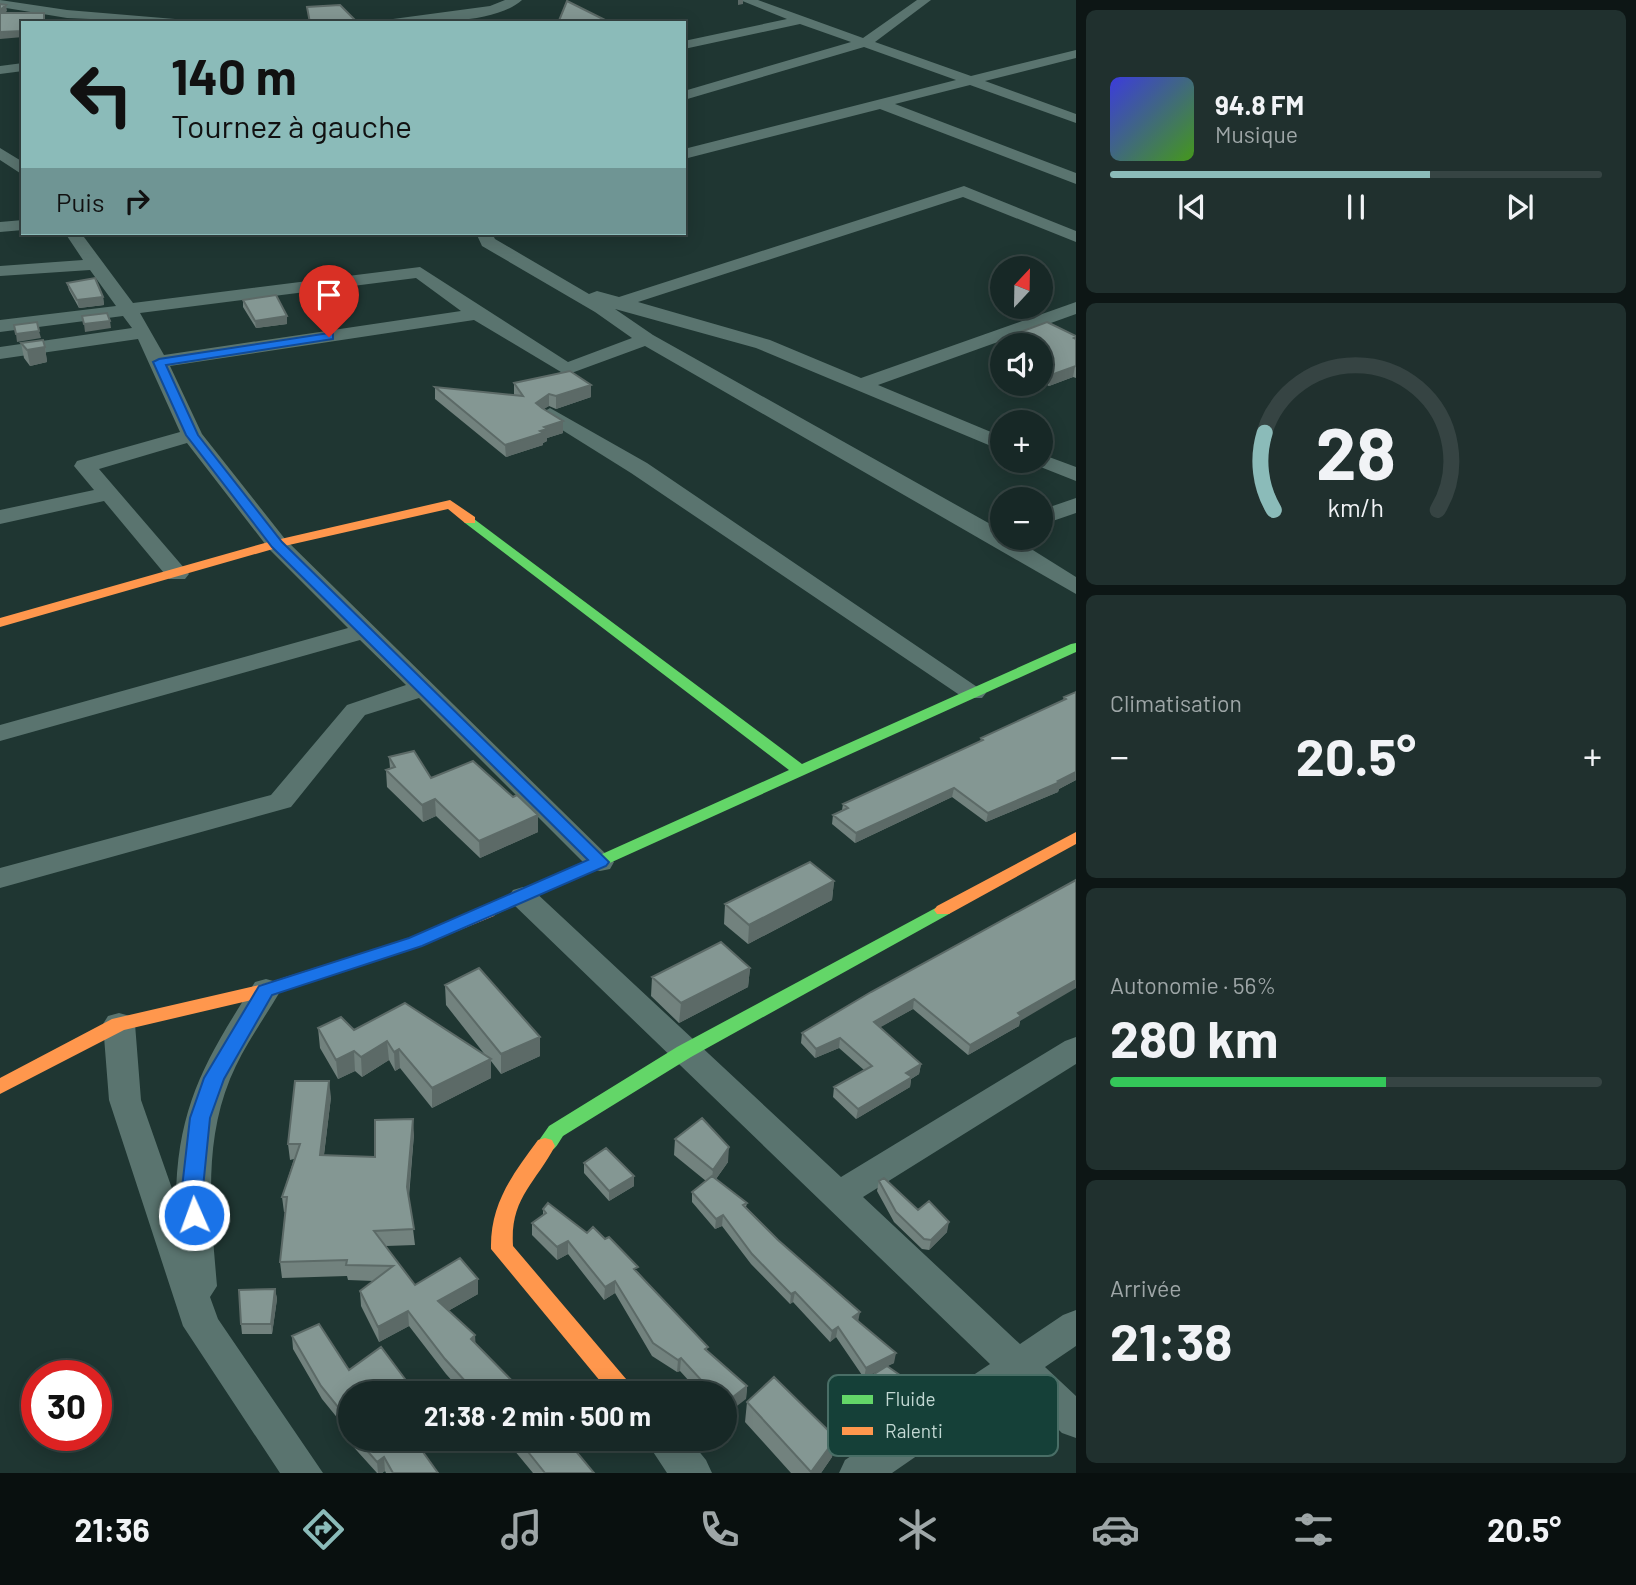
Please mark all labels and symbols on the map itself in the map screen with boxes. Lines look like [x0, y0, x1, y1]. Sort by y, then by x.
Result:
north arrow [990, 256, 1054, 318]
pin [299, 265, 359, 337]
position arrow [157, 1178, 231, 1252]
speed limit sign: 30 [21, 1360, 112, 1451]
legend [828, 1375, 1058, 1456]
text: Fluide [885, 1387, 936, 1410]
text: Ralenti [885, 1419, 943, 1442]

